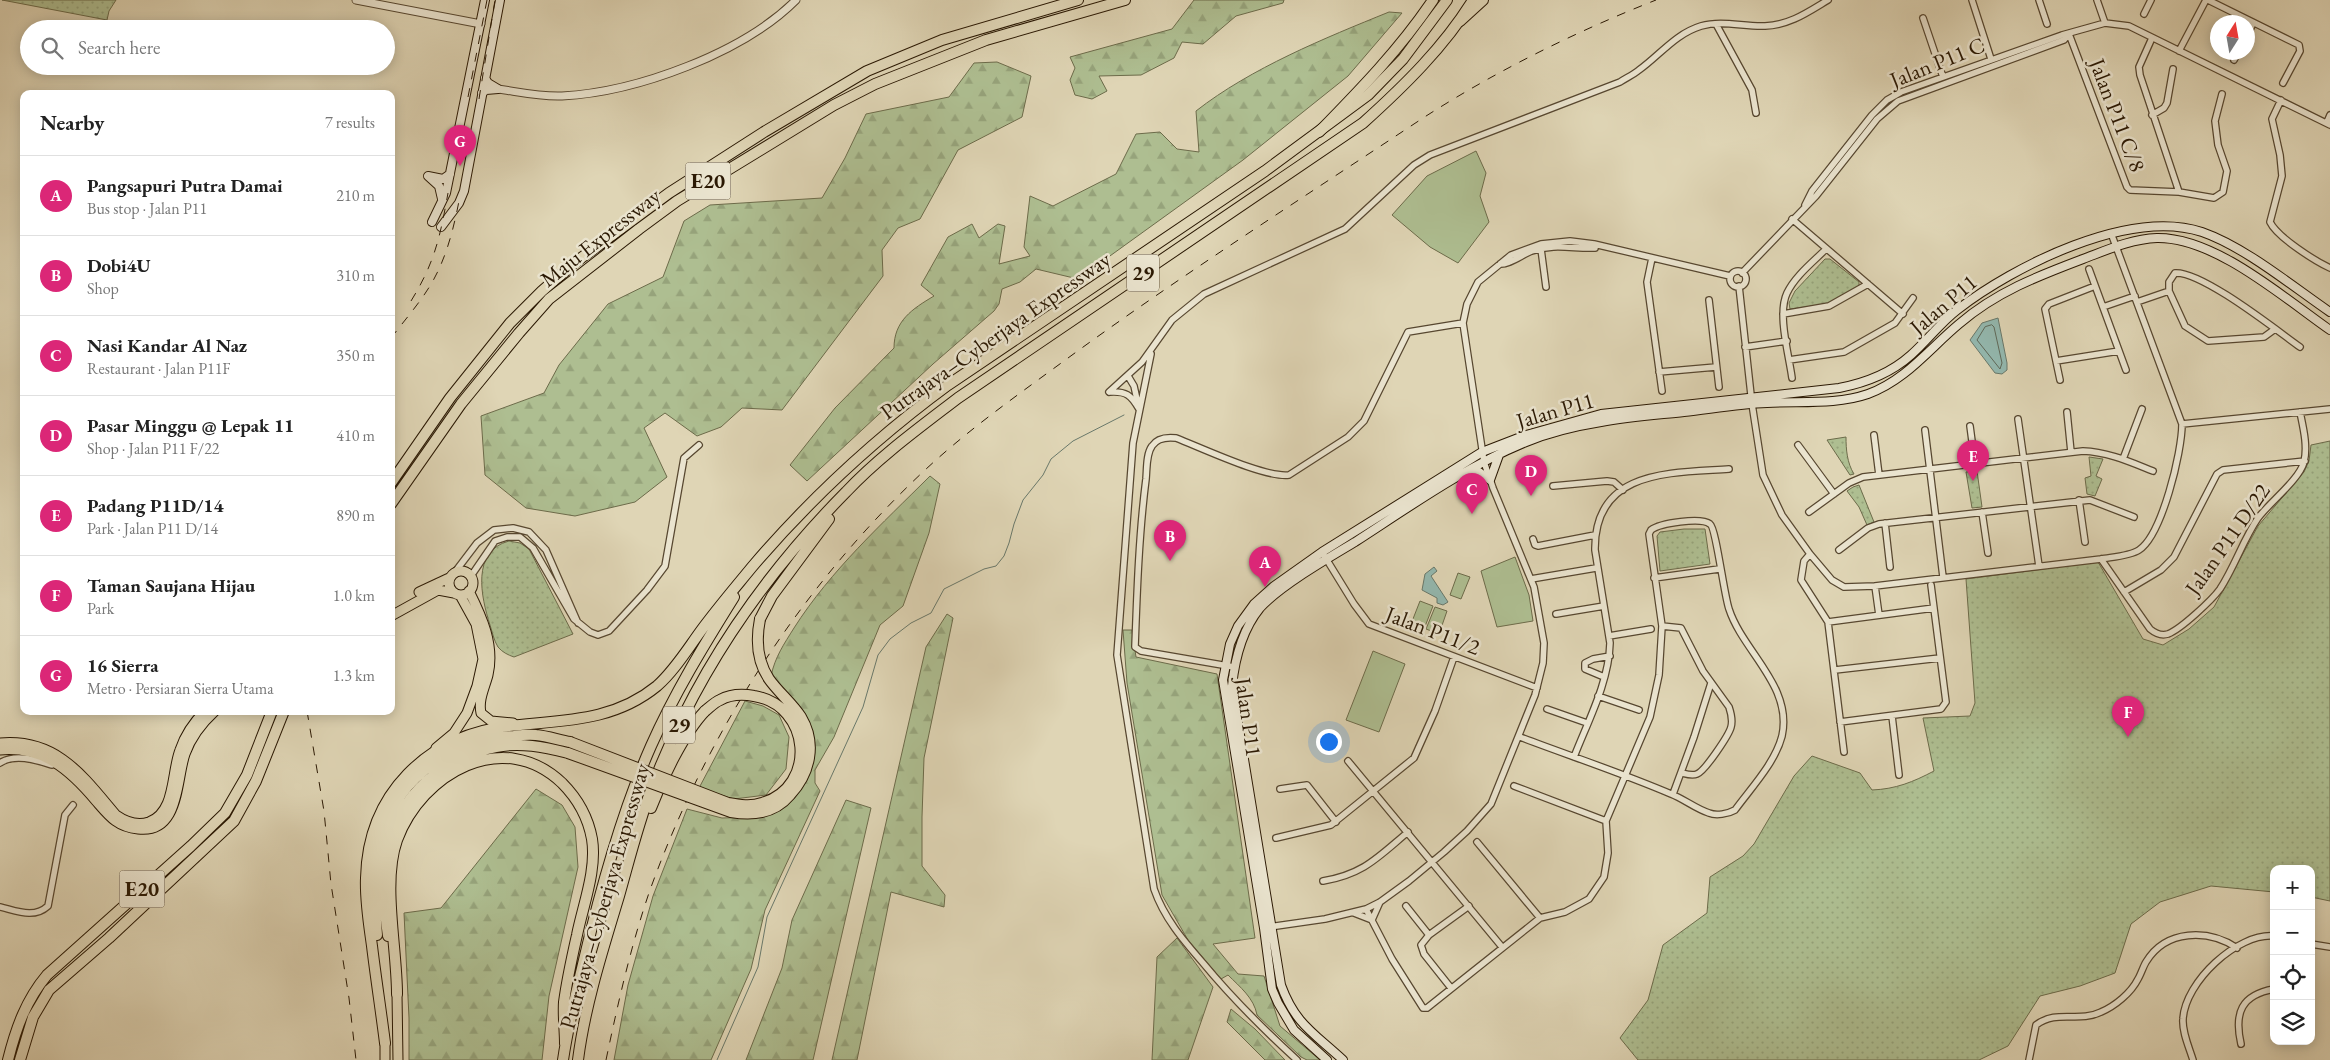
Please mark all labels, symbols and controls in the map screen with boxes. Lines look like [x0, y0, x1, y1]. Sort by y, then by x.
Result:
north arrow [2210, 15, 2255, 60]
search box [20, 20, 395, 75]
street label: Jalan P11 C [1884, 30, 1989, 95]
icon: search [38, 34, 66, 62]
text: Search here [78, 35, 160, 60]
street label: Jalan P11 C/8 [2082, 53, 2152, 176]
text: Nearby [40, 109, 104, 136]
text: 7 results [325, 112, 375, 133]
pin: G [444, 125, 476, 166]
road number: E20 [686, 162, 730, 200]
text: Pangsapuri Putra Damai [87, 173, 283, 198]
street label: Maju Expressway [534, 181, 667, 294]
text: A [50, 185, 62, 206]
text: 210 m [336, 185, 375, 206]
text: Bus stop · Jalan P11 [87, 198, 207, 219]
street label: Putrajaya–Cyberjaya Expressway [874, 244, 1117, 426]
text: Dobi4U [87, 253, 151, 278]
road number: 29 [1127, 254, 1159, 292]
text: B [51, 265, 61, 286]
text: 310 m [336, 265, 375, 286]
street label: Jalan P11 [1902, 268, 1983, 342]
text: Shop [87, 278, 119, 299]
text: Nasi Kandar Al Naz [87, 333, 247, 358]
text: C [50, 345, 62, 366]
text: 350 m [336, 345, 375, 366]
text: Restaurant · Jalan P11F [87, 358, 231, 379]
street label: Jalan P11 [1511, 386, 1597, 436]
text: Pasar Minggu @ Lepak 11 [87, 413, 294, 438]
text: D [50, 425, 62, 446]
text: 410 m [336, 425, 375, 446]
text: Shop · Jalan P11 F/22 [87, 438, 220, 459]
pin: E [1957, 440, 1989, 481]
pin: D [1515, 455, 1547, 496]
pin: C [1456, 473, 1488, 514]
street label: Jalan P11 D/22 [2177, 477, 2277, 602]
text: Padang P11D/14 [87, 493, 223, 518]
text: E [51, 505, 61, 526]
text: 890 m [336, 505, 375, 526]
text: Park · Jalan P11 D/14 [87, 518, 218, 539]
pin: B [1154, 520, 1186, 561]
pin: A [1249, 546, 1281, 587]
text: Taman Saujana Hijau [87, 573, 255, 598]
text: F [52, 585, 60, 606]
text: 1.0 km [333, 585, 375, 606]
text: Park [87, 598, 114, 619]
street label: Jalan P11/2 [1380, 598, 1485, 662]
text: 16 Sierra [87, 653, 159, 678]
text: G [50, 665, 62, 686]
text: 1.3 km [333, 665, 375, 686]
street label: Jalan P11 [1228, 674, 1268, 759]
text: Metro · Persiaran Sierra Utama [87, 678, 274, 699]
pin: F [2112, 696, 2144, 737]
road number: 29 [663, 706, 695, 744]
your location [1316, 729, 1342, 755]
street label: Putrajaya–Cyberjaya Expressway [553, 760, 656, 1032]
map controls [2270, 865, 2315, 1045]
button: + [2270, 865, 2315, 910]
road number: E20 [120, 871, 164, 908]
button: − [2270, 910, 2315, 955]
button: locate [2270, 955, 2315, 1000]
button: layers [2270, 1000, 2315, 1045]

